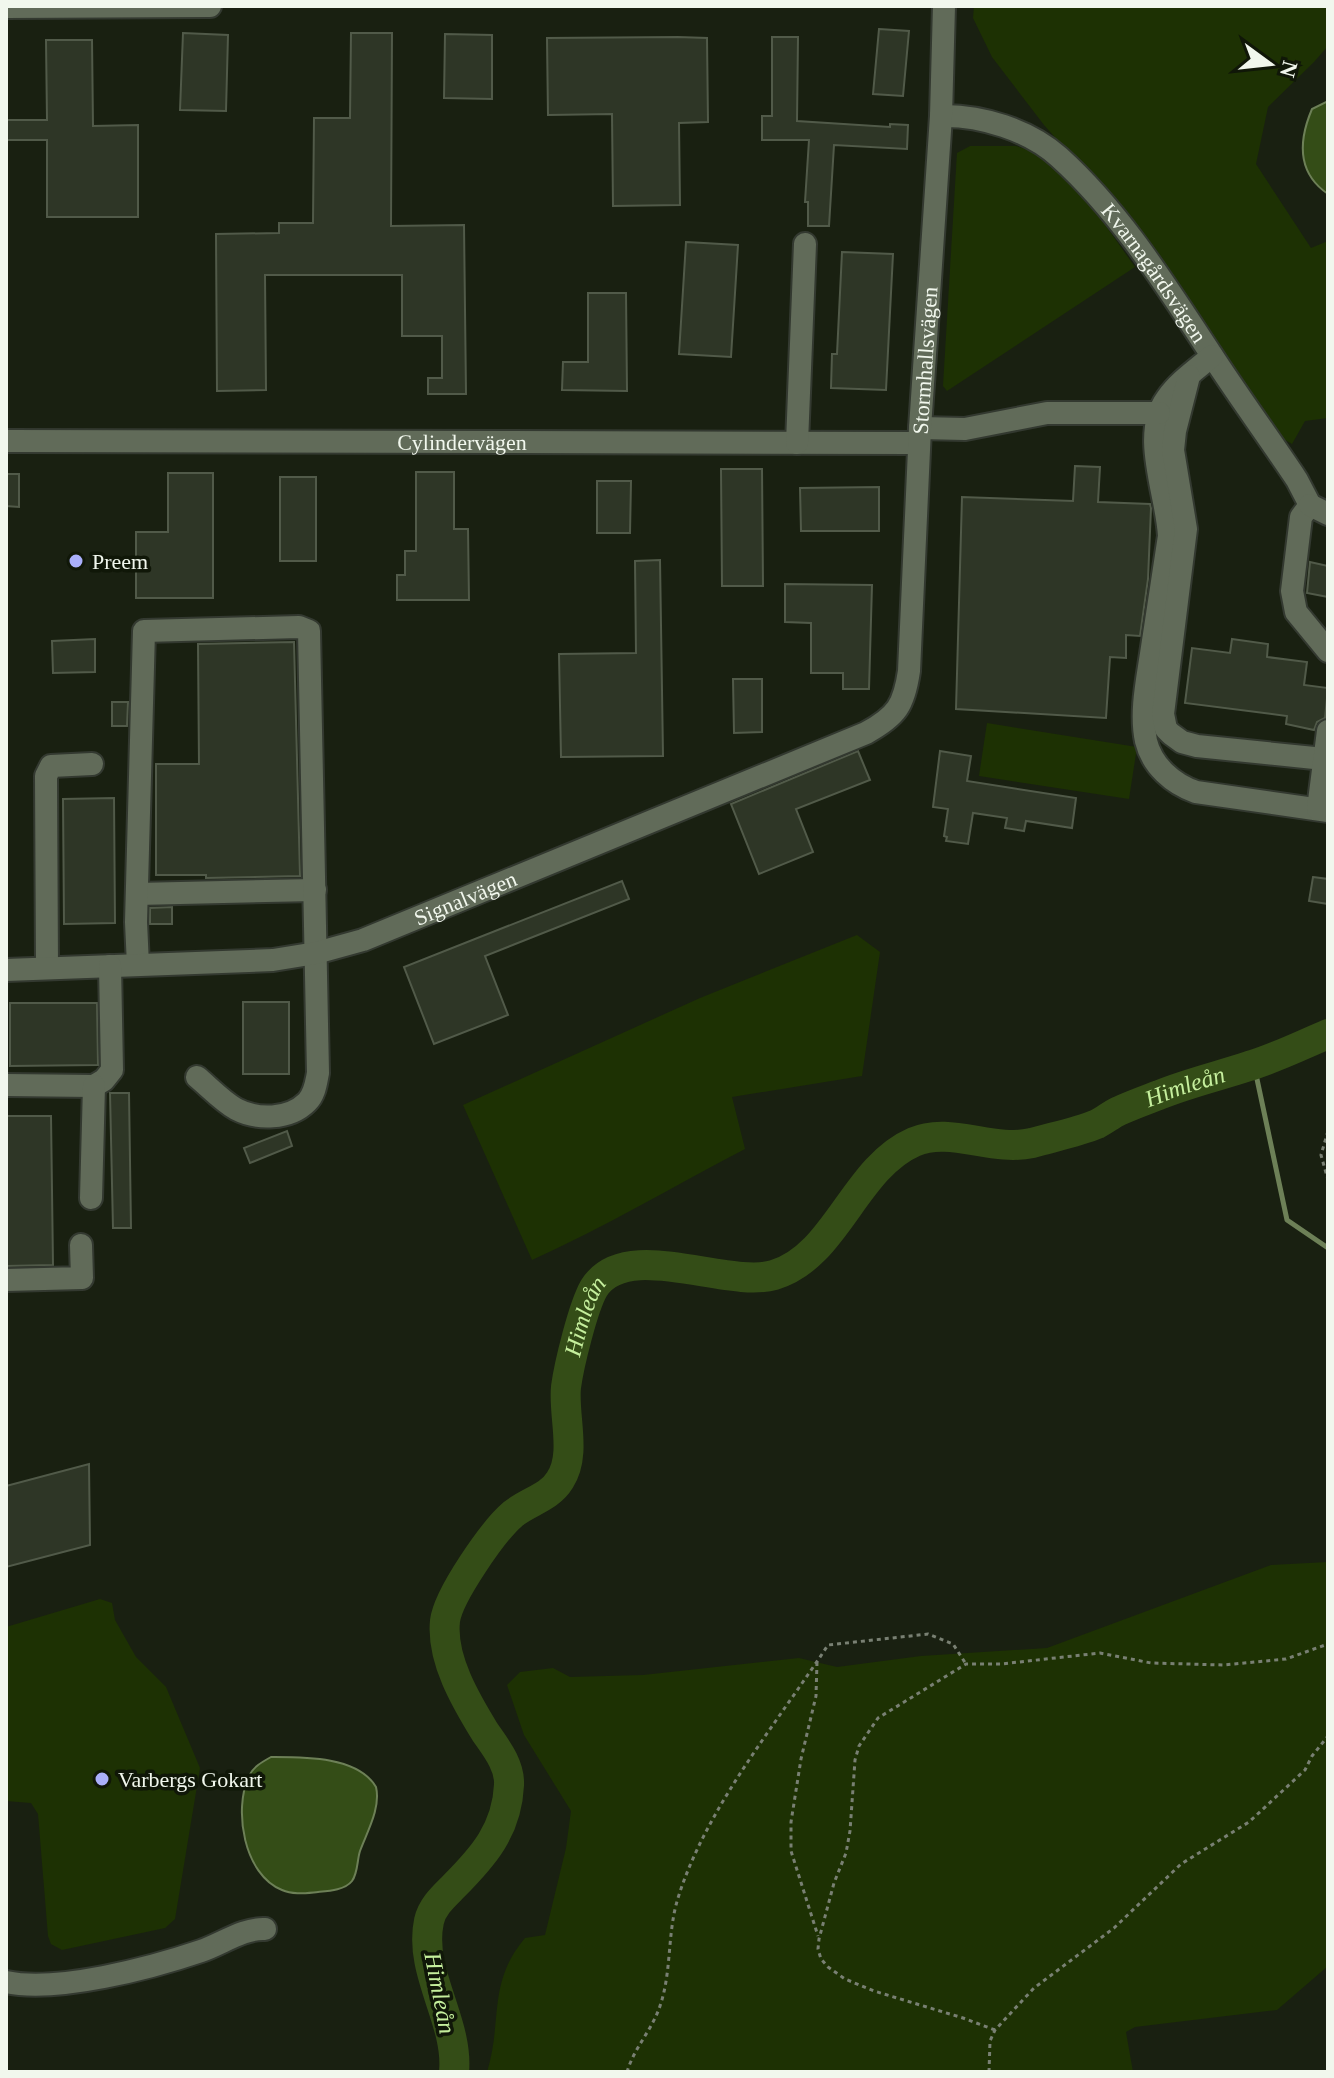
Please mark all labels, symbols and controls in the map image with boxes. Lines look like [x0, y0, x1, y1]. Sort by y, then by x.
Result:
north arrow [1230, 24, 1310, 104]
text: N [1275, 58, 1303, 80]
street label: Kvarnagårdsvägen [1096, 198, 1212, 347]
street label: Stormhallsvägen [907, 286, 942, 435]
street label: Cylindervägen [397, 429, 527, 455]
place label: Preem [92, 549, 148, 574]
marker: Preem [67, 552, 85, 570]
street label: Signalvägen [410, 866, 520, 930]
water label: Himleån [1140, 1061, 1228, 1112]
water label: Himleån [559, 1271, 611, 1360]
place label: Varbergs Gokart [118, 1767, 262, 1792]
marker: Varbergs Gokart [93, 1770, 111, 1788]
water label: Himleån [419, 1949, 461, 2036]

